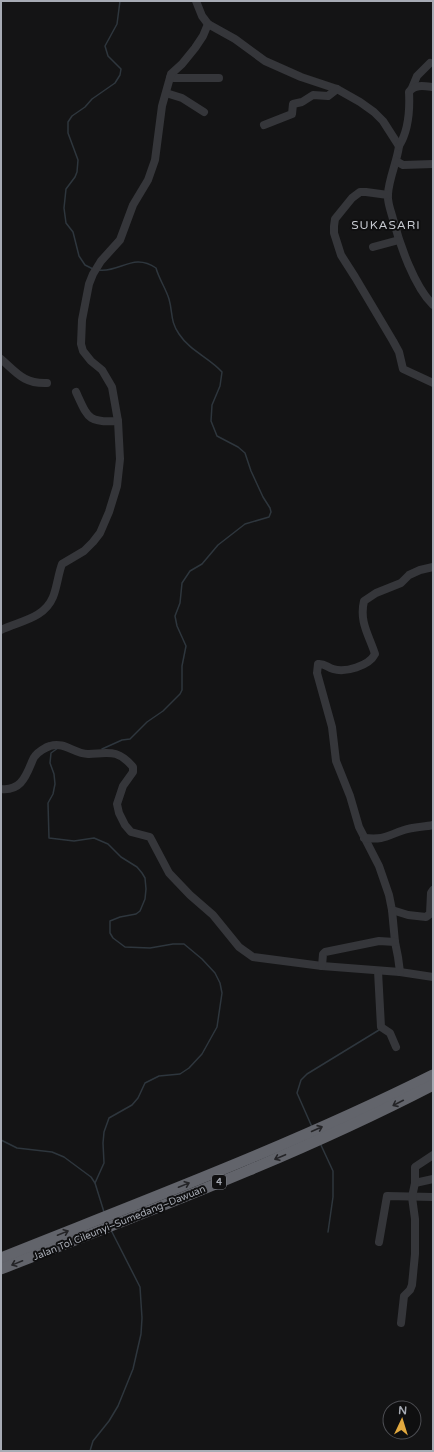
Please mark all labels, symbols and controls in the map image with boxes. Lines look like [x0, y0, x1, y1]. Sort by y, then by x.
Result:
district label: SUKASARI [351, 218, 421, 232]
one-way arrow [393, 1100, 405, 1107]
one-way arrow [310, 1125, 322, 1132]
one-way arrow [274, 1153, 286, 1161]
road number: 4 [212, 1175, 226, 1189]
one-way arrow [178, 1181, 190, 1189]
street label: Jalan Tol Cileunyi–Sumedang–Dawuan [31, 1183, 207, 1263]
one-way arrow [57, 1229, 69, 1237]
one-way arrow [11, 1260, 23, 1268]
north arrow [382, 1400, 422, 1440]
text: N [398, 1404, 408, 1417]

